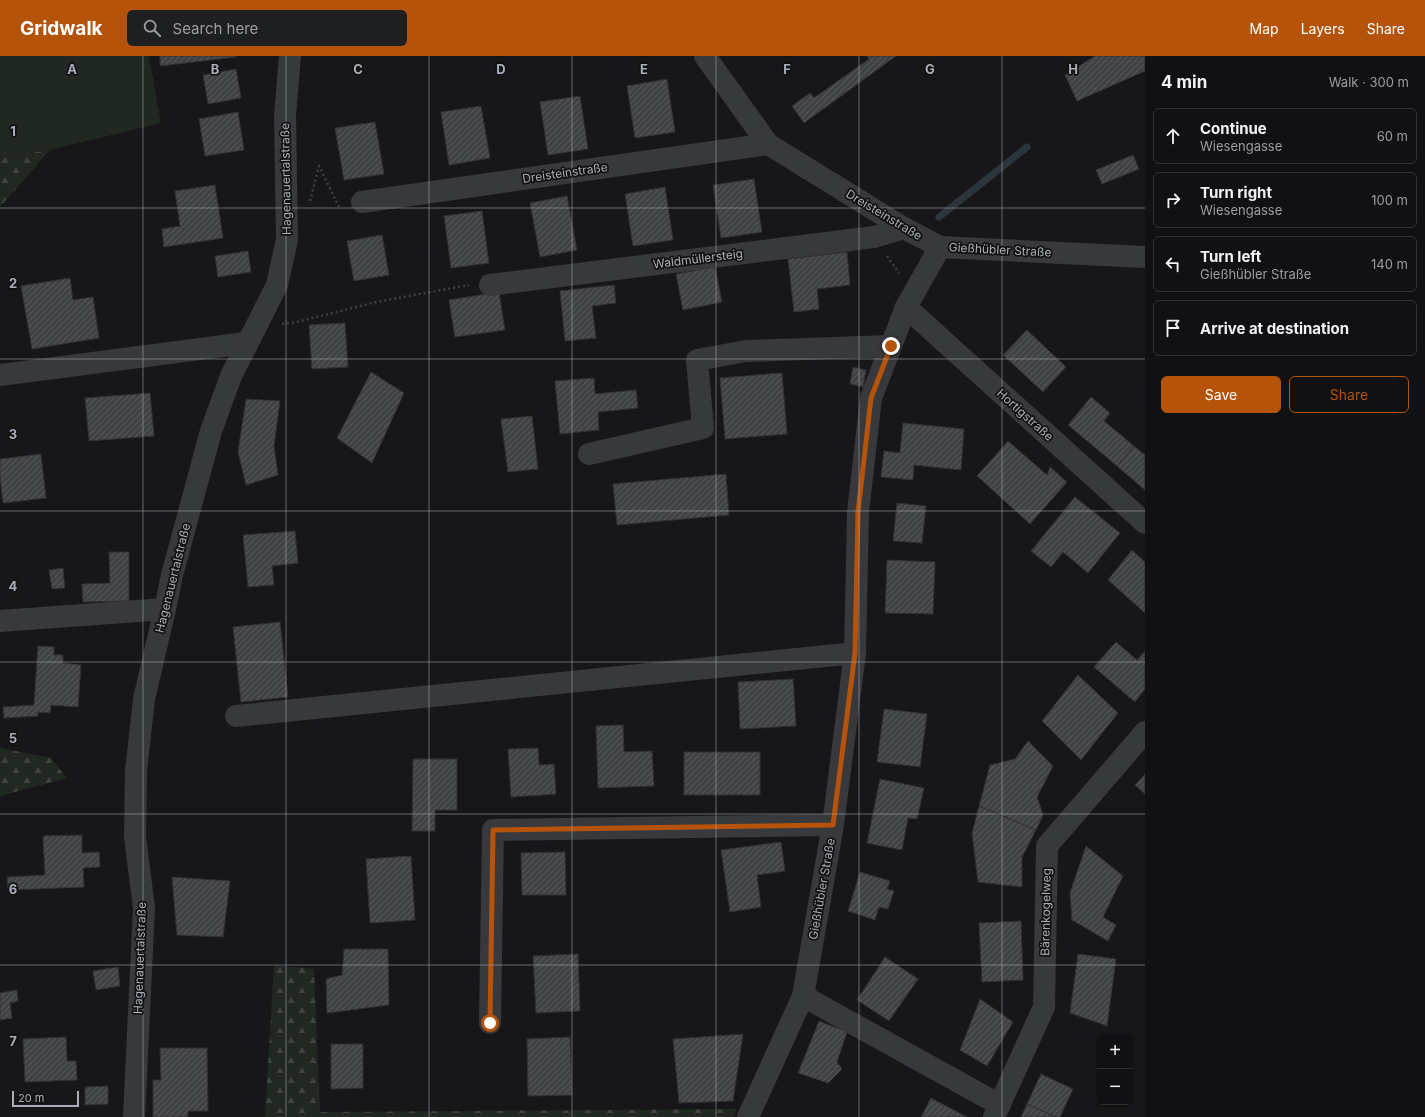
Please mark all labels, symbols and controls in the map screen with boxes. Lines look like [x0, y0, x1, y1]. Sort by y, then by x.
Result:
search box [127, 10, 407, 46]
text: Gridwalk [20, 17, 103, 40]
icon: search [141, 17, 163, 39]
text: Search here [173, 19, 258, 38]
text: Map [1250, 20, 1279, 37]
text: Layers [1301, 20, 1345, 37]
text: Share [1367, 20, 1405, 37]
text: A [67, 61, 77, 77]
text: B [211, 61, 220, 77]
text: C [353, 61, 363, 77]
text: D [496, 61, 506, 77]
text: E [640, 61, 648, 77]
text: F [783, 61, 791, 77]
text: G [925, 61, 935, 77]
text: H [1068, 61, 1078, 77]
text: 4 min [1161, 72, 1207, 92]
text: Walk · 300 m [1329, 74, 1409, 90]
text: Continue [1200, 119, 1267, 138]
text: 1 [10, 123, 16, 139]
street label: Hagenauertalstraße [277, 123, 294, 235]
icon: ahead [1162, 125, 1184, 147]
text: 60 m [1377, 128, 1408, 144]
text: Wiesengasse [1200, 138, 1282, 154]
street label: Dreisteinstraße [521, 159, 609, 186]
text: Turn right [1200, 183, 1272, 202]
street label: Dreisteinstraße [844, 186, 925, 243]
icon: right [1162, 189, 1184, 211]
text: 100 m [1371, 192, 1408, 208]
text: Wiesengasse [1200, 202, 1282, 218]
street label: Gießhübler Straße [948, 239, 1052, 260]
street label: Waldmüllersteig [652, 246, 744, 271]
text: Turn left [1200, 247, 1261, 266]
icon: left [1162, 253, 1184, 275]
text: 140 m [1371, 256, 1408, 272]
text: Gießhübler Straße [1200, 266, 1311, 282]
text: 2 [9, 275, 17, 291]
icon: arrive [1162, 317, 1184, 339]
text: Arrive at destination [1200, 319, 1349, 338]
route end [882, 337, 900, 355]
button: Save [1161, 376, 1281, 413]
button: Share [1289, 376, 1409, 413]
street label: Hortigstraße [994, 385, 1057, 444]
text: 3 [9, 426, 17, 442]
street label: Hagenauertalstraße [152, 522, 193, 634]
text: 4 [9, 578, 18, 594]
text: 5 [9, 730, 17, 746]
street label: Gießhübler Straße [805, 837, 838, 941]
street label: Bärenkogelweg [1037, 868, 1054, 956]
text: 6 [9, 881, 17, 897]
street label: Hagenauertalstraße [130, 902, 149, 1014]
route start [481, 1014, 499, 1032]
text: 7 [9, 1033, 17, 1049]
map controls [1097, 1033, 1133, 1105]
button: + [1097, 1033, 1133, 1069]
button: − [1097, 1069, 1133, 1105]
scale bar [12, 1089, 79, 1108]
text: 20 m [18, 1091, 44, 1105]

